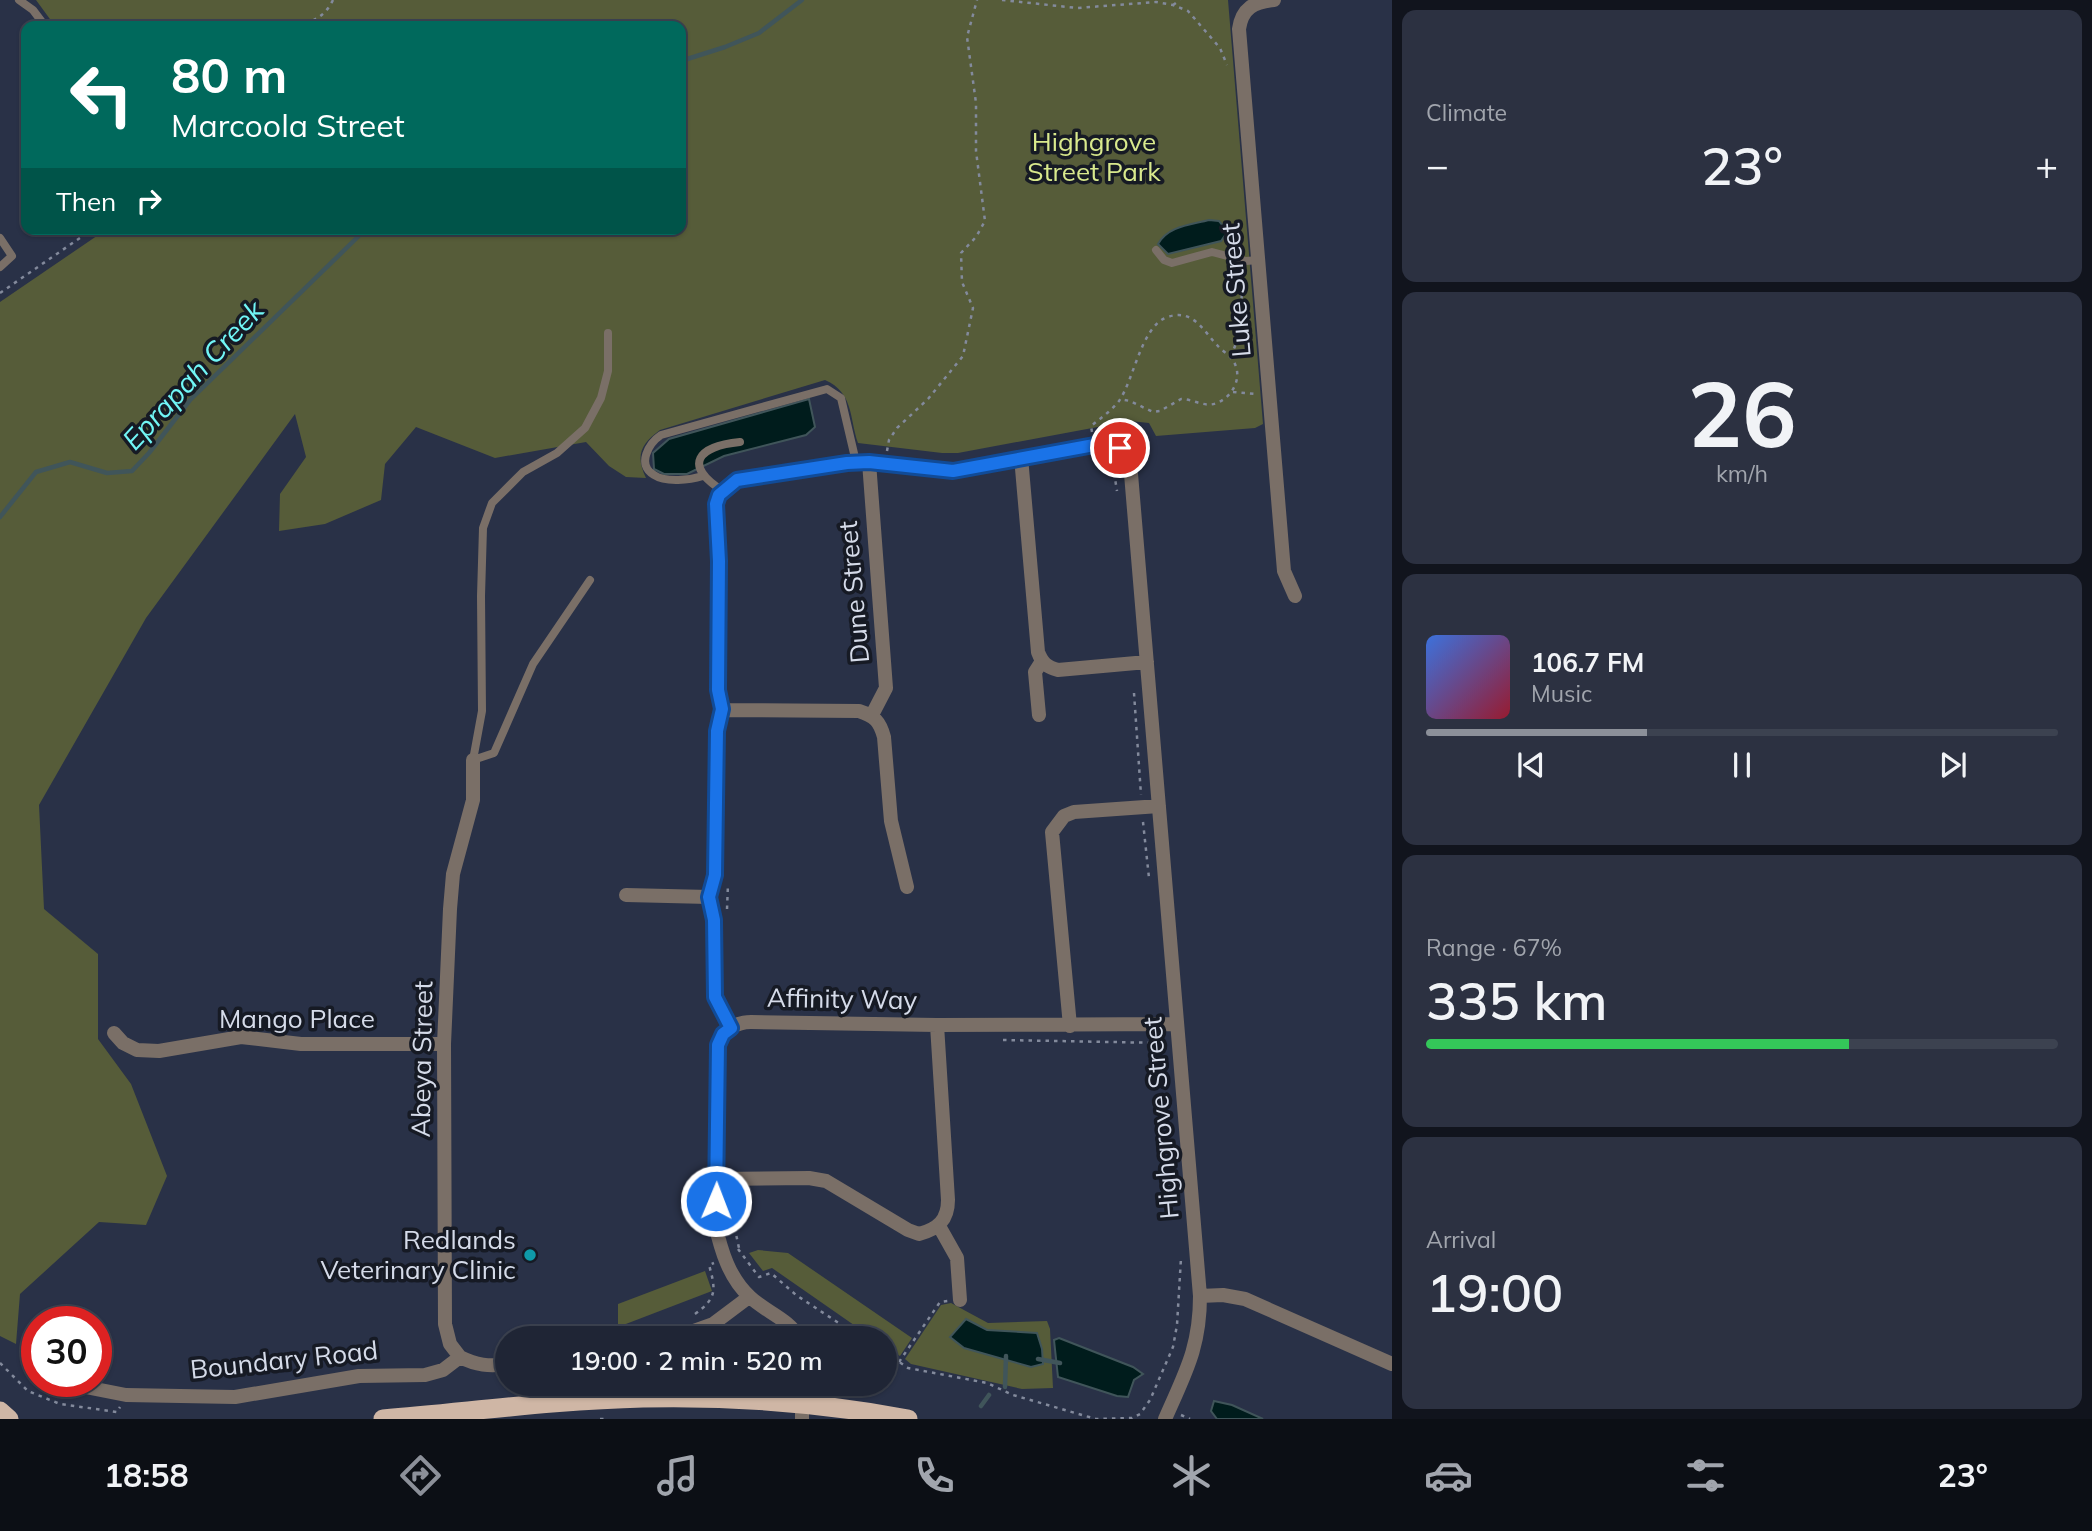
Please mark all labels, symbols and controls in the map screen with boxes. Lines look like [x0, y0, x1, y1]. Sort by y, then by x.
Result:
text: 80 m [171, 44, 287, 105]
icon: left [56, 49, 147, 140]
text: Climate [1426, 98, 1507, 127]
text: Marcoola Street [171, 105, 405, 145]
park label: Highgrove Street Park [1027, 125, 1161, 188]
text: 23° [1701, 133, 1783, 198]
text: − [1426, 141, 1449, 189]
text: + [2035, 141, 2058, 189]
icon: right [130, 182, 168, 220]
text: Then [56, 185, 116, 218]
street label: Luke Street [1213, 221, 1258, 359]
water label: Eprapah Creek [115, 292, 272, 457]
text: 26 [1687, 356, 1797, 470]
pin [1090, 418, 1150, 478]
icon: arrive [1101, 429, 1139, 467]
text: km/h [1716, 459, 1768, 488]
street label: Dune Street [831, 520, 876, 664]
text: 106.7 FM [1531, 646, 1644, 679]
text: Music [1531, 679, 1592, 708]
icon: previous [1512, 746, 1550, 784]
icon: pause [1723, 746, 1761, 784]
icon: next [1934, 746, 1972, 784]
text: Range · 67% [1426, 933, 1562, 962]
text: 335 km [1426, 968, 1607, 1033]
street label: Abeya Street [404, 980, 439, 1138]
street label: Affinity Way [767, 981, 918, 1016]
street label: Mango Place [219, 1002, 375, 1035]
street label: Highgrove Street [1135, 1015, 1186, 1221]
position arrow [679, 1164, 753, 1238]
place label: Redlands Veterinary Clinic [320, 1223, 516, 1286]
text: Arrival [1426, 1225, 1496, 1254]
marker: Redlands Veterinary Clinic [522, 1247, 538, 1263]
text: 19:00 [1426, 1260, 1563, 1325]
speed limit sign: 30 [21, 1306, 112, 1397]
street label: Boundary Road [188, 1333, 379, 1386]
text: 19:00 · 2 min · 520 m [569, 1344, 823, 1377]
icon: directions [396, 1451, 445, 1500]
icon: music [653, 1451, 702, 1500]
icon: phone [910, 1451, 959, 1500]
icon: climate [1167, 1451, 1216, 1500]
icon: car [1424, 1451, 1473, 1500]
icon: filters [1681, 1451, 1730, 1500]
text: 18:58 [104, 1455, 189, 1495]
text: 23° [1937, 1455, 1988, 1495]

